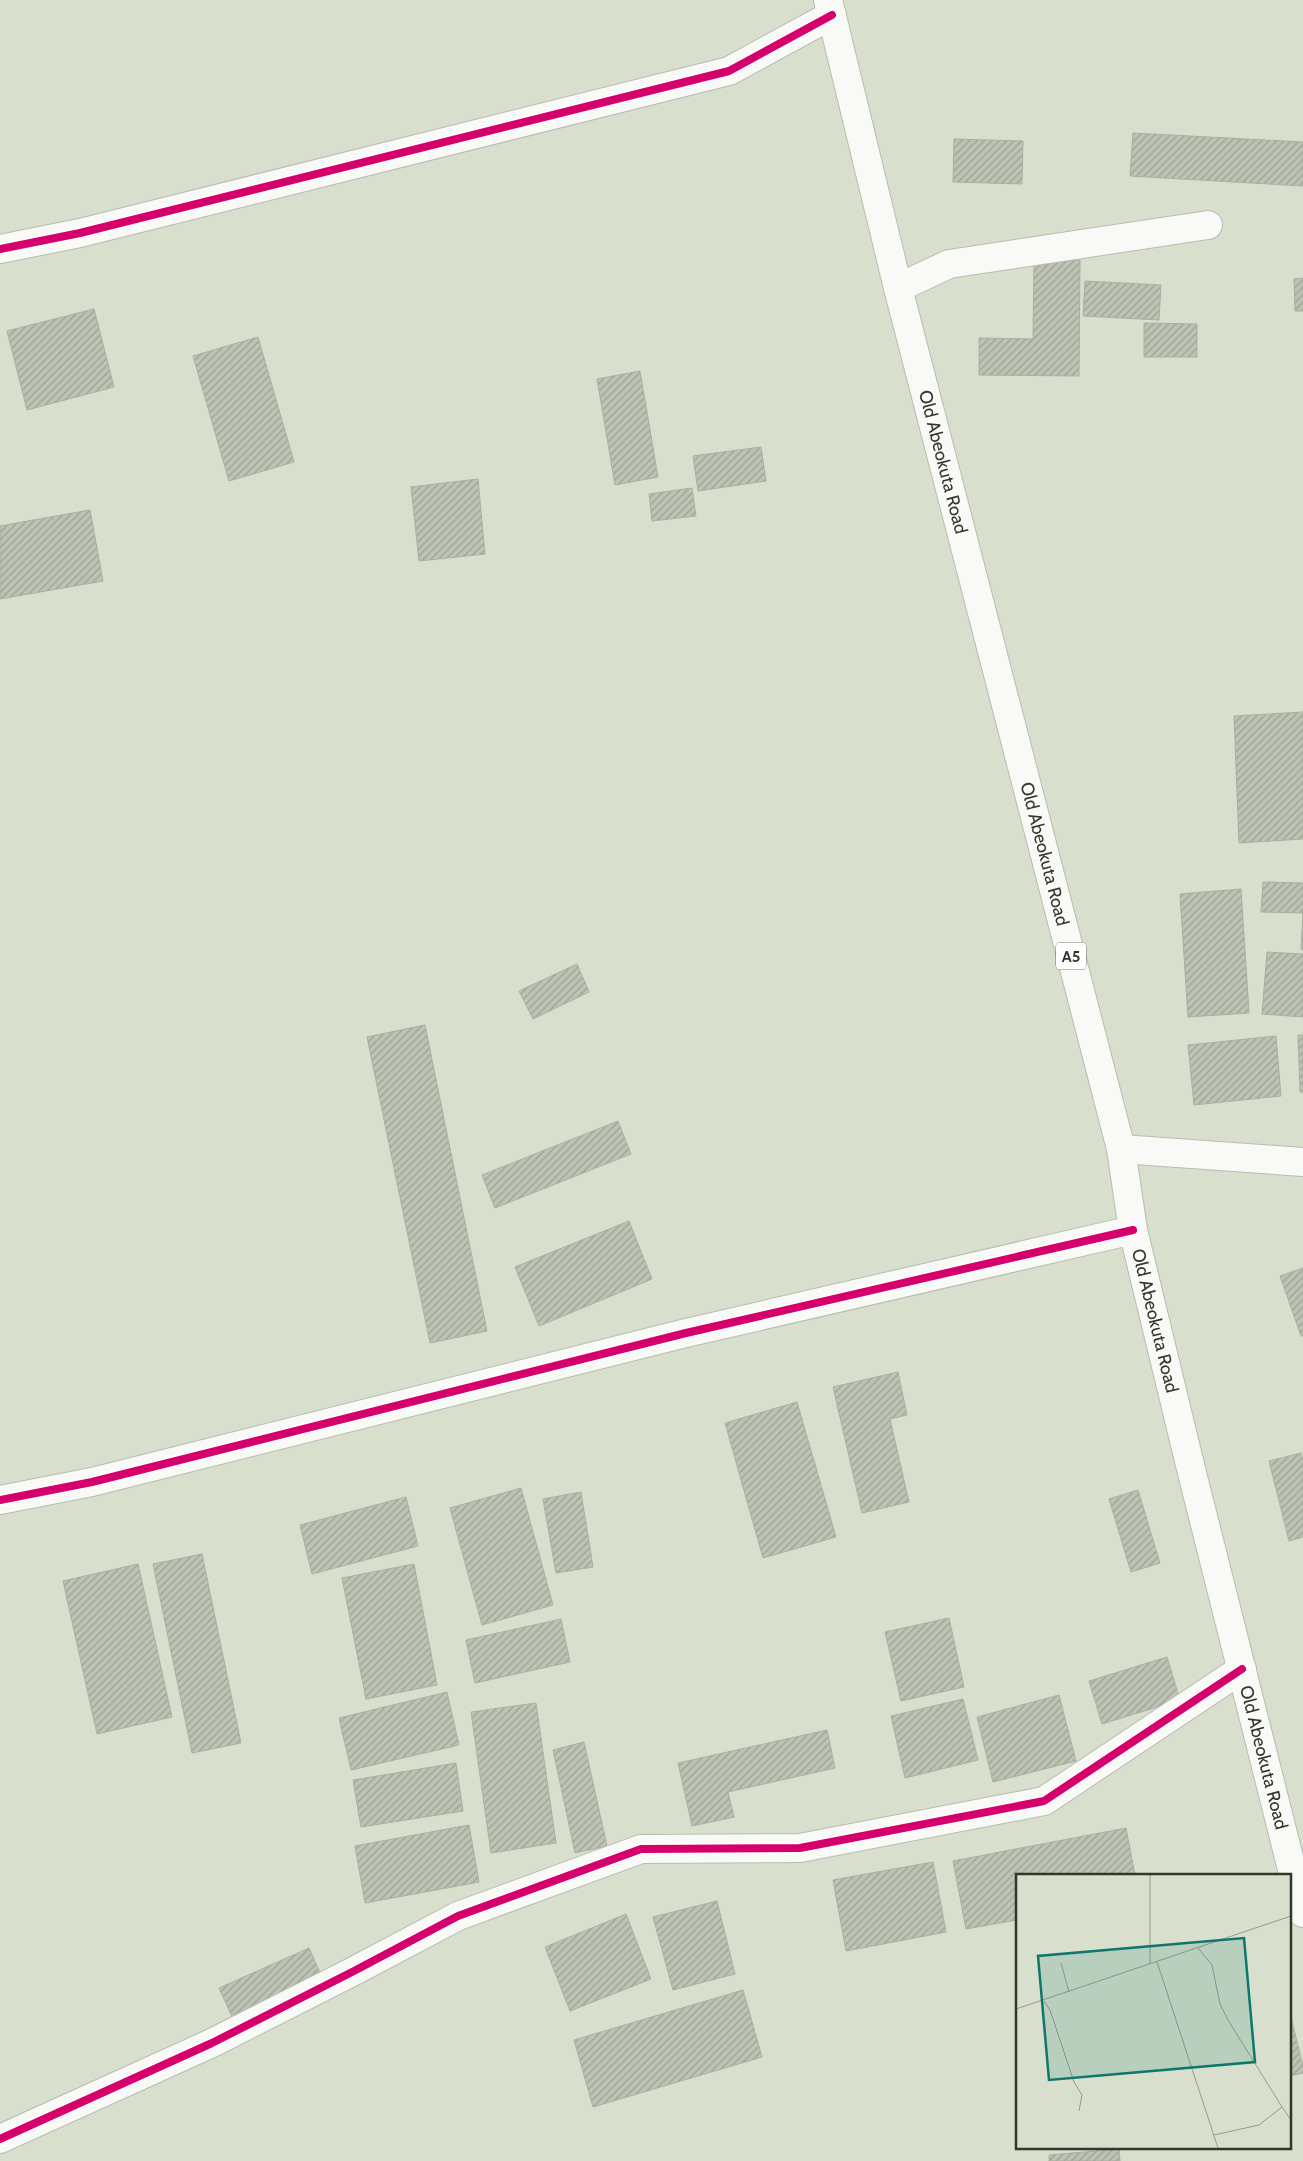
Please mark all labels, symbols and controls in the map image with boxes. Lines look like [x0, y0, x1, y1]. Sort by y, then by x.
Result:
street label: Old Abeokuta Road [914, 388, 972, 536]
street label: Old Abeokuta Road [1015, 780, 1074, 928]
road number: A5 [1056, 942, 1086, 969]
street label: Old Abeokuta Road [1127, 1246, 1183, 1395]
street label: Old Abeokuta Road [1235, 1683, 1292, 1832]
inset map [1016, 1874, 1290, 2148]

